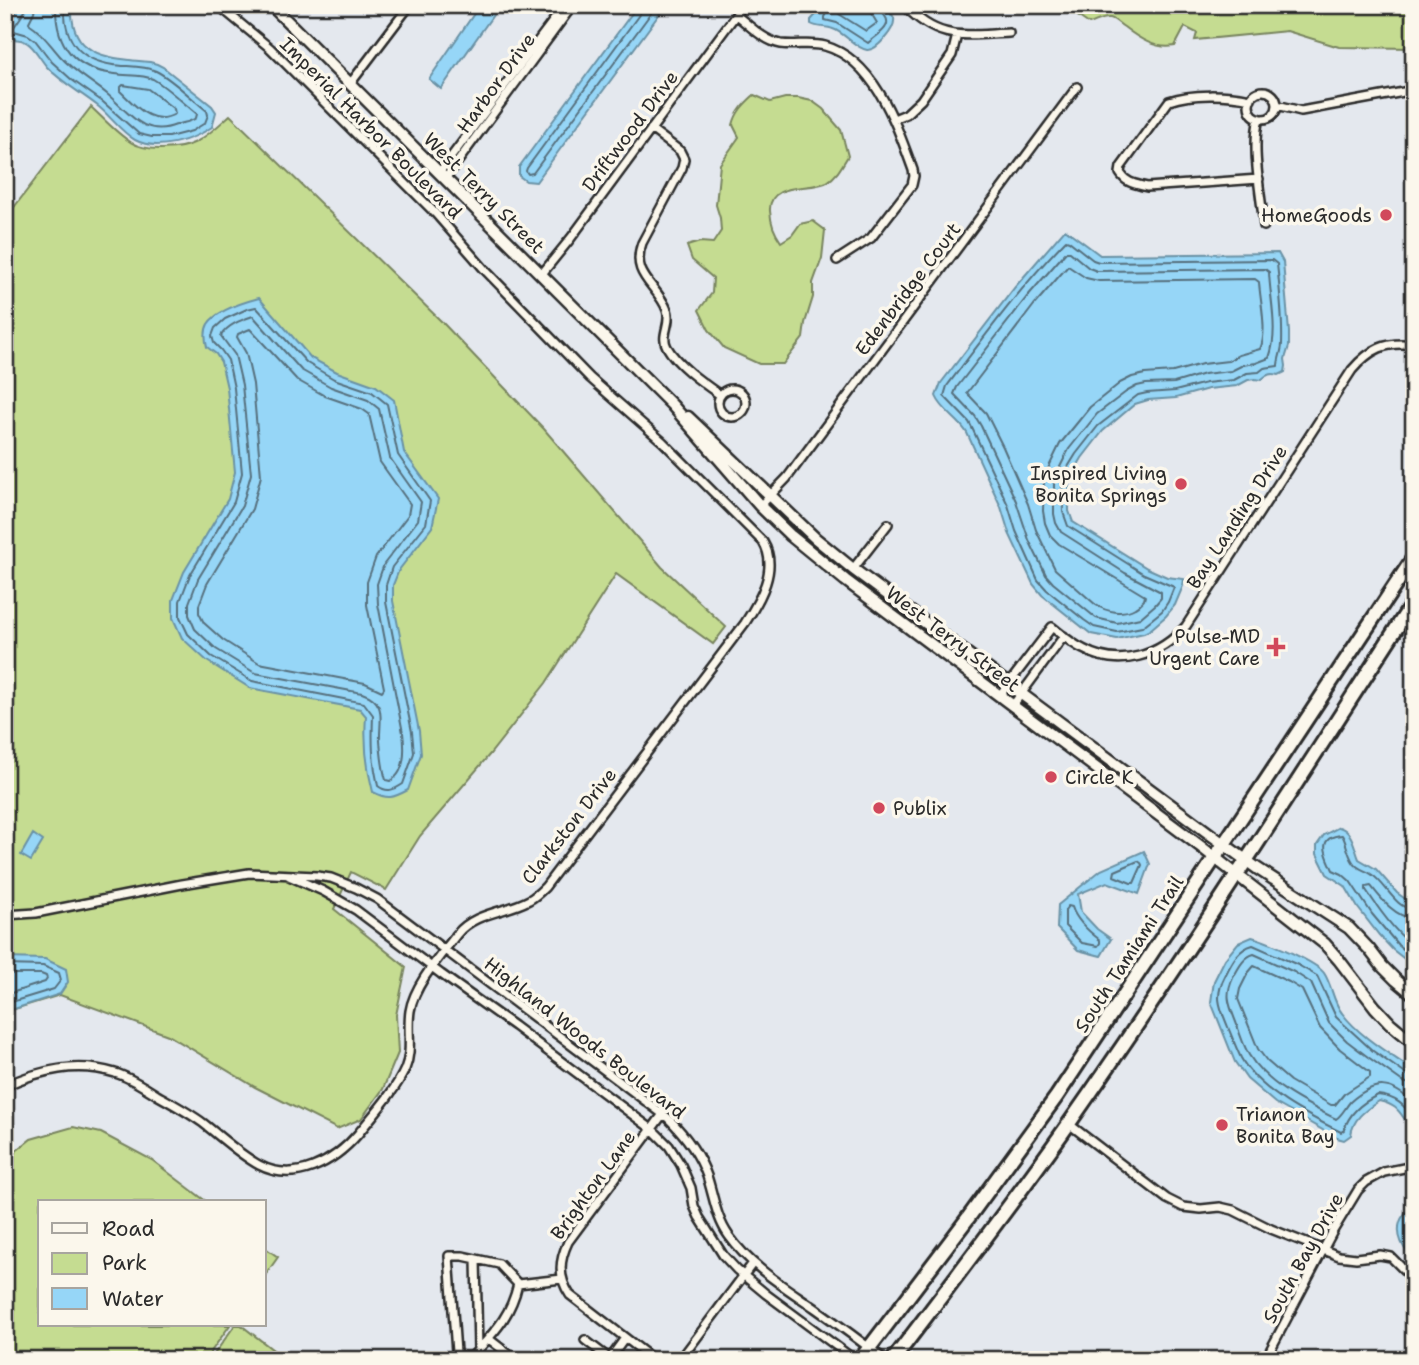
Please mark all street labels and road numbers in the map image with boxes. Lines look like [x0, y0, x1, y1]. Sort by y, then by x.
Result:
street label: Harbor Drive [451, 28, 541, 138]
street label: Imperial Harbor Boulevard [275, 32, 467, 224]
street label: Driftwood Drive [576, 65, 684, 197]
street label: West Terry Street [418, 127, 550, 259]
street label: Edenbridge Court [850, 217, 966, 361]
street label: Bay Landing Drive [1181, 440, 1293, 594]
street label: West Terry Street [881, 580, 1025, 698]
street label: Clarkston Drive [516, 763, 622, 889]
street label: South Tamiami Trail [1069, 871, 1189, 1037]
street label: Highland Woods Boulevard [479, 951, 691, 1125]
street label: Brighton Lane [545, 1125, 641, 1245]
street label: South Bay Drive [1257, 1188, 1349, 1328]

